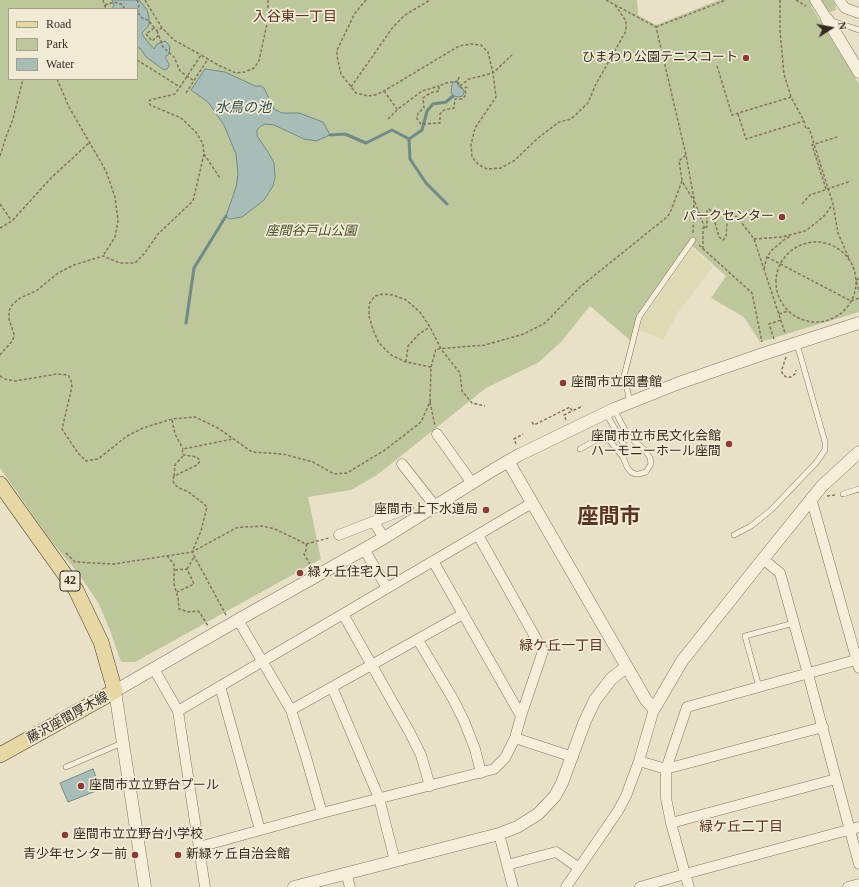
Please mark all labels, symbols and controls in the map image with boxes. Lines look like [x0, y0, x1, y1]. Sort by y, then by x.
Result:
legend [8, 8, 138, 80]
north arrow [811, 8, 851, 48]
district label: 入谷東一丁目 [253, 9, 337, 25]
text: Road [46, 17, 71, 31]
text: N [836, 21, 849, 31]
text: Park [46, 37, 68, 51]
place label: ひまわり公園テニスコート [582, 50, 738, 66]
marker: ひまわり公園テニスコート [741, 53, 751, 63]
text: Water [46, 57, 74, 71]
water label: 水鳥の池 [215, 100, 271, 116]
place label: パークセンター [683, 209, 774, 225]
marker: パークセンター [777, 212, 787, 222]
park label: 座間谷戸山公園 [266, 224, 356, 240]
place label: 座間市立図書館 [571, 375, 662, 391]
marker: 座間市立図書館 [558, 378, 568, 388]
place label: 座間市立市民文化会館 ハーモニーホール座間 [591, 429, 721, 460]
marker: 座間市立市民文化会館 ハーモニーホール座間 [724, 439, 734, 449]
place label: 座間市上下水道局 [374, 502, 478, 518]
marker: 座間市上下水道局 [481, 505, 491, 515]
district label: 座間市 [578, 505, 640, 531]
place label: 緑ヶ丘住宅入口 [308, 565, 399, 581]
marker: 緑ヶ丘住宅入口 [295, 568, 305, 578]
road number: 42 [60, 571, 80, 591]
district label: 緑ケ丘一丁目 [519, 638, 603, 654]
street label: 藤沢座間厚木線 [24, 689, 112, 747]
place label: 座間市立立野台プール [89, 778, 219, 794]
marker: 座間市立立野台プール [76, 781, 86, 791]
district label: 緑ケ丘二丁目 [699, 819, 783, 835]
place label: 座間市立立野台小学校 [73, 827, 203, 843]
marker: 座間市立立野台小学校 [60, 830, 70, 840]
place label: 青少年センター前 [23, 847, 127, 863]
place label: 新緑ヶ丘自治会館 [186, 847, 290, 863]
marker: 青少年センター前 [130, 850, 140, 860]
marker: 新緑ヶ丘自治会館 [173, 850, 183, 860]

